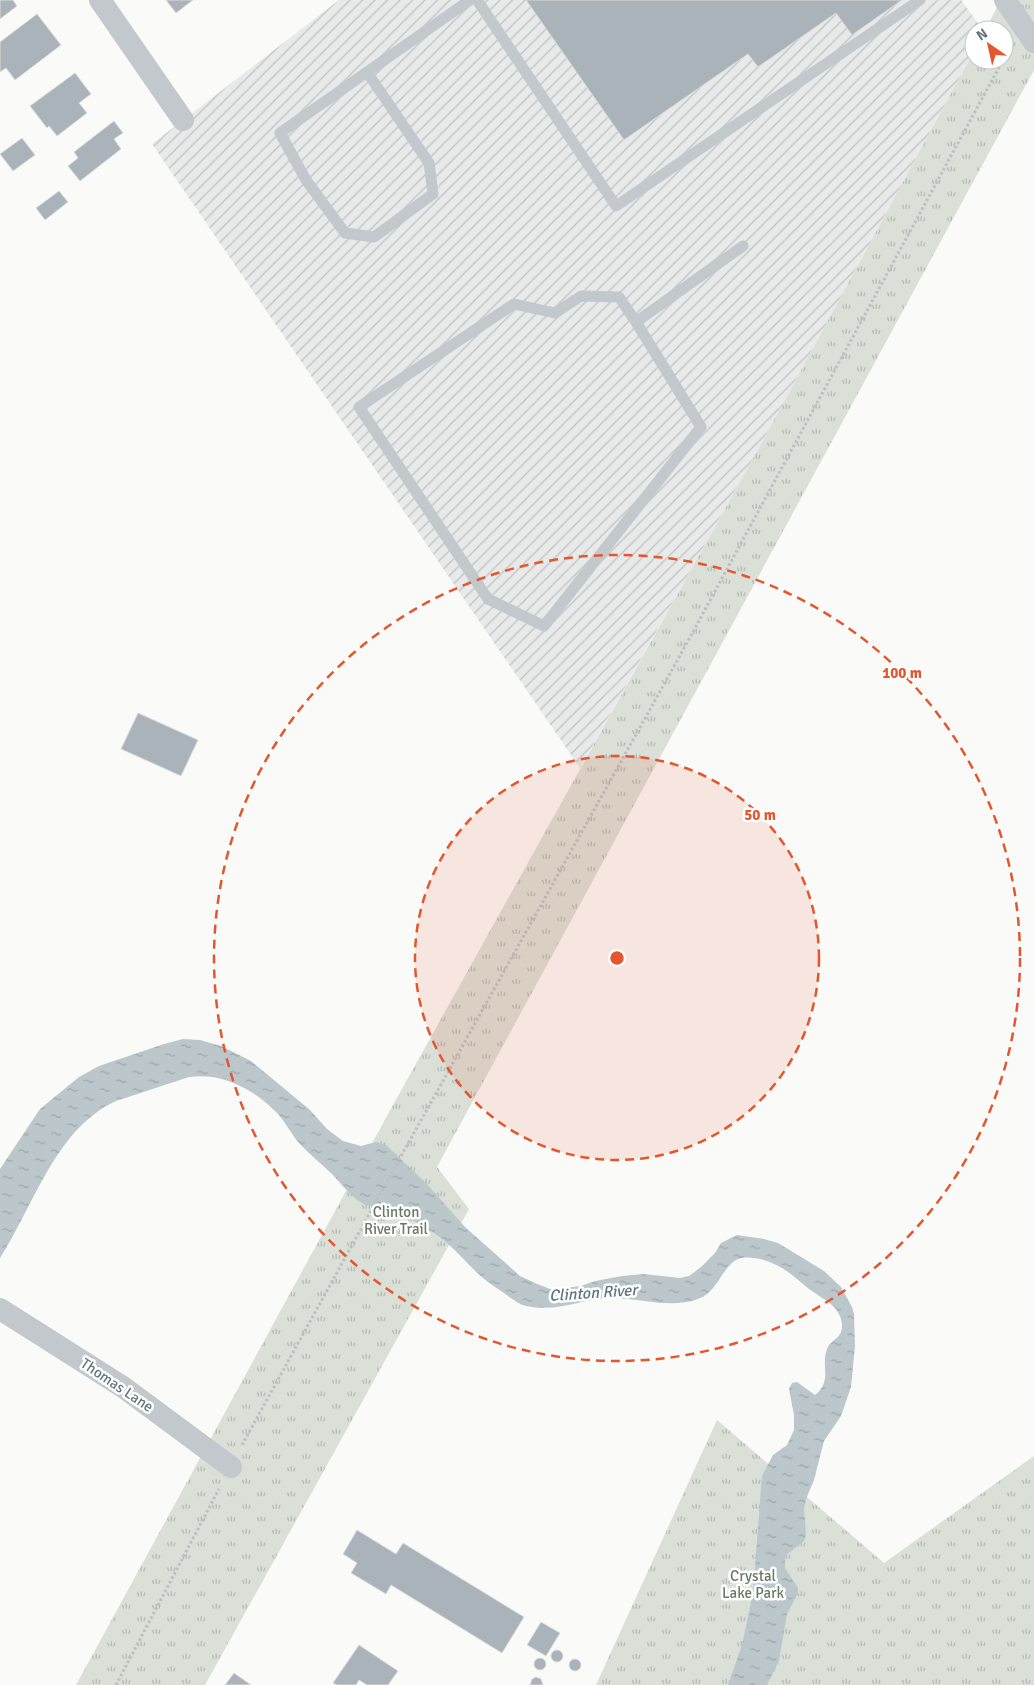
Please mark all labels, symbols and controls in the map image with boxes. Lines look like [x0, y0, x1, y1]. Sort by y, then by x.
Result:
north arrow [964, 20, 1014, 70]
text: N [973, 25, 991, 44]
text: 100 m [882, 664, 922, 682]
text: 50 m [744, 806, 776, 824]
centre of rings [608, 949, 626, 967]
park label: Clinton River Trail [364, 1203, 428, 1238]
water label: Clinton River [548, 1280, 640, 1306]
street label: Thomas Lane [77, 1354, 157, 1416]
park label: Crystal Lake Park [722, 1567, 785, 1602]

